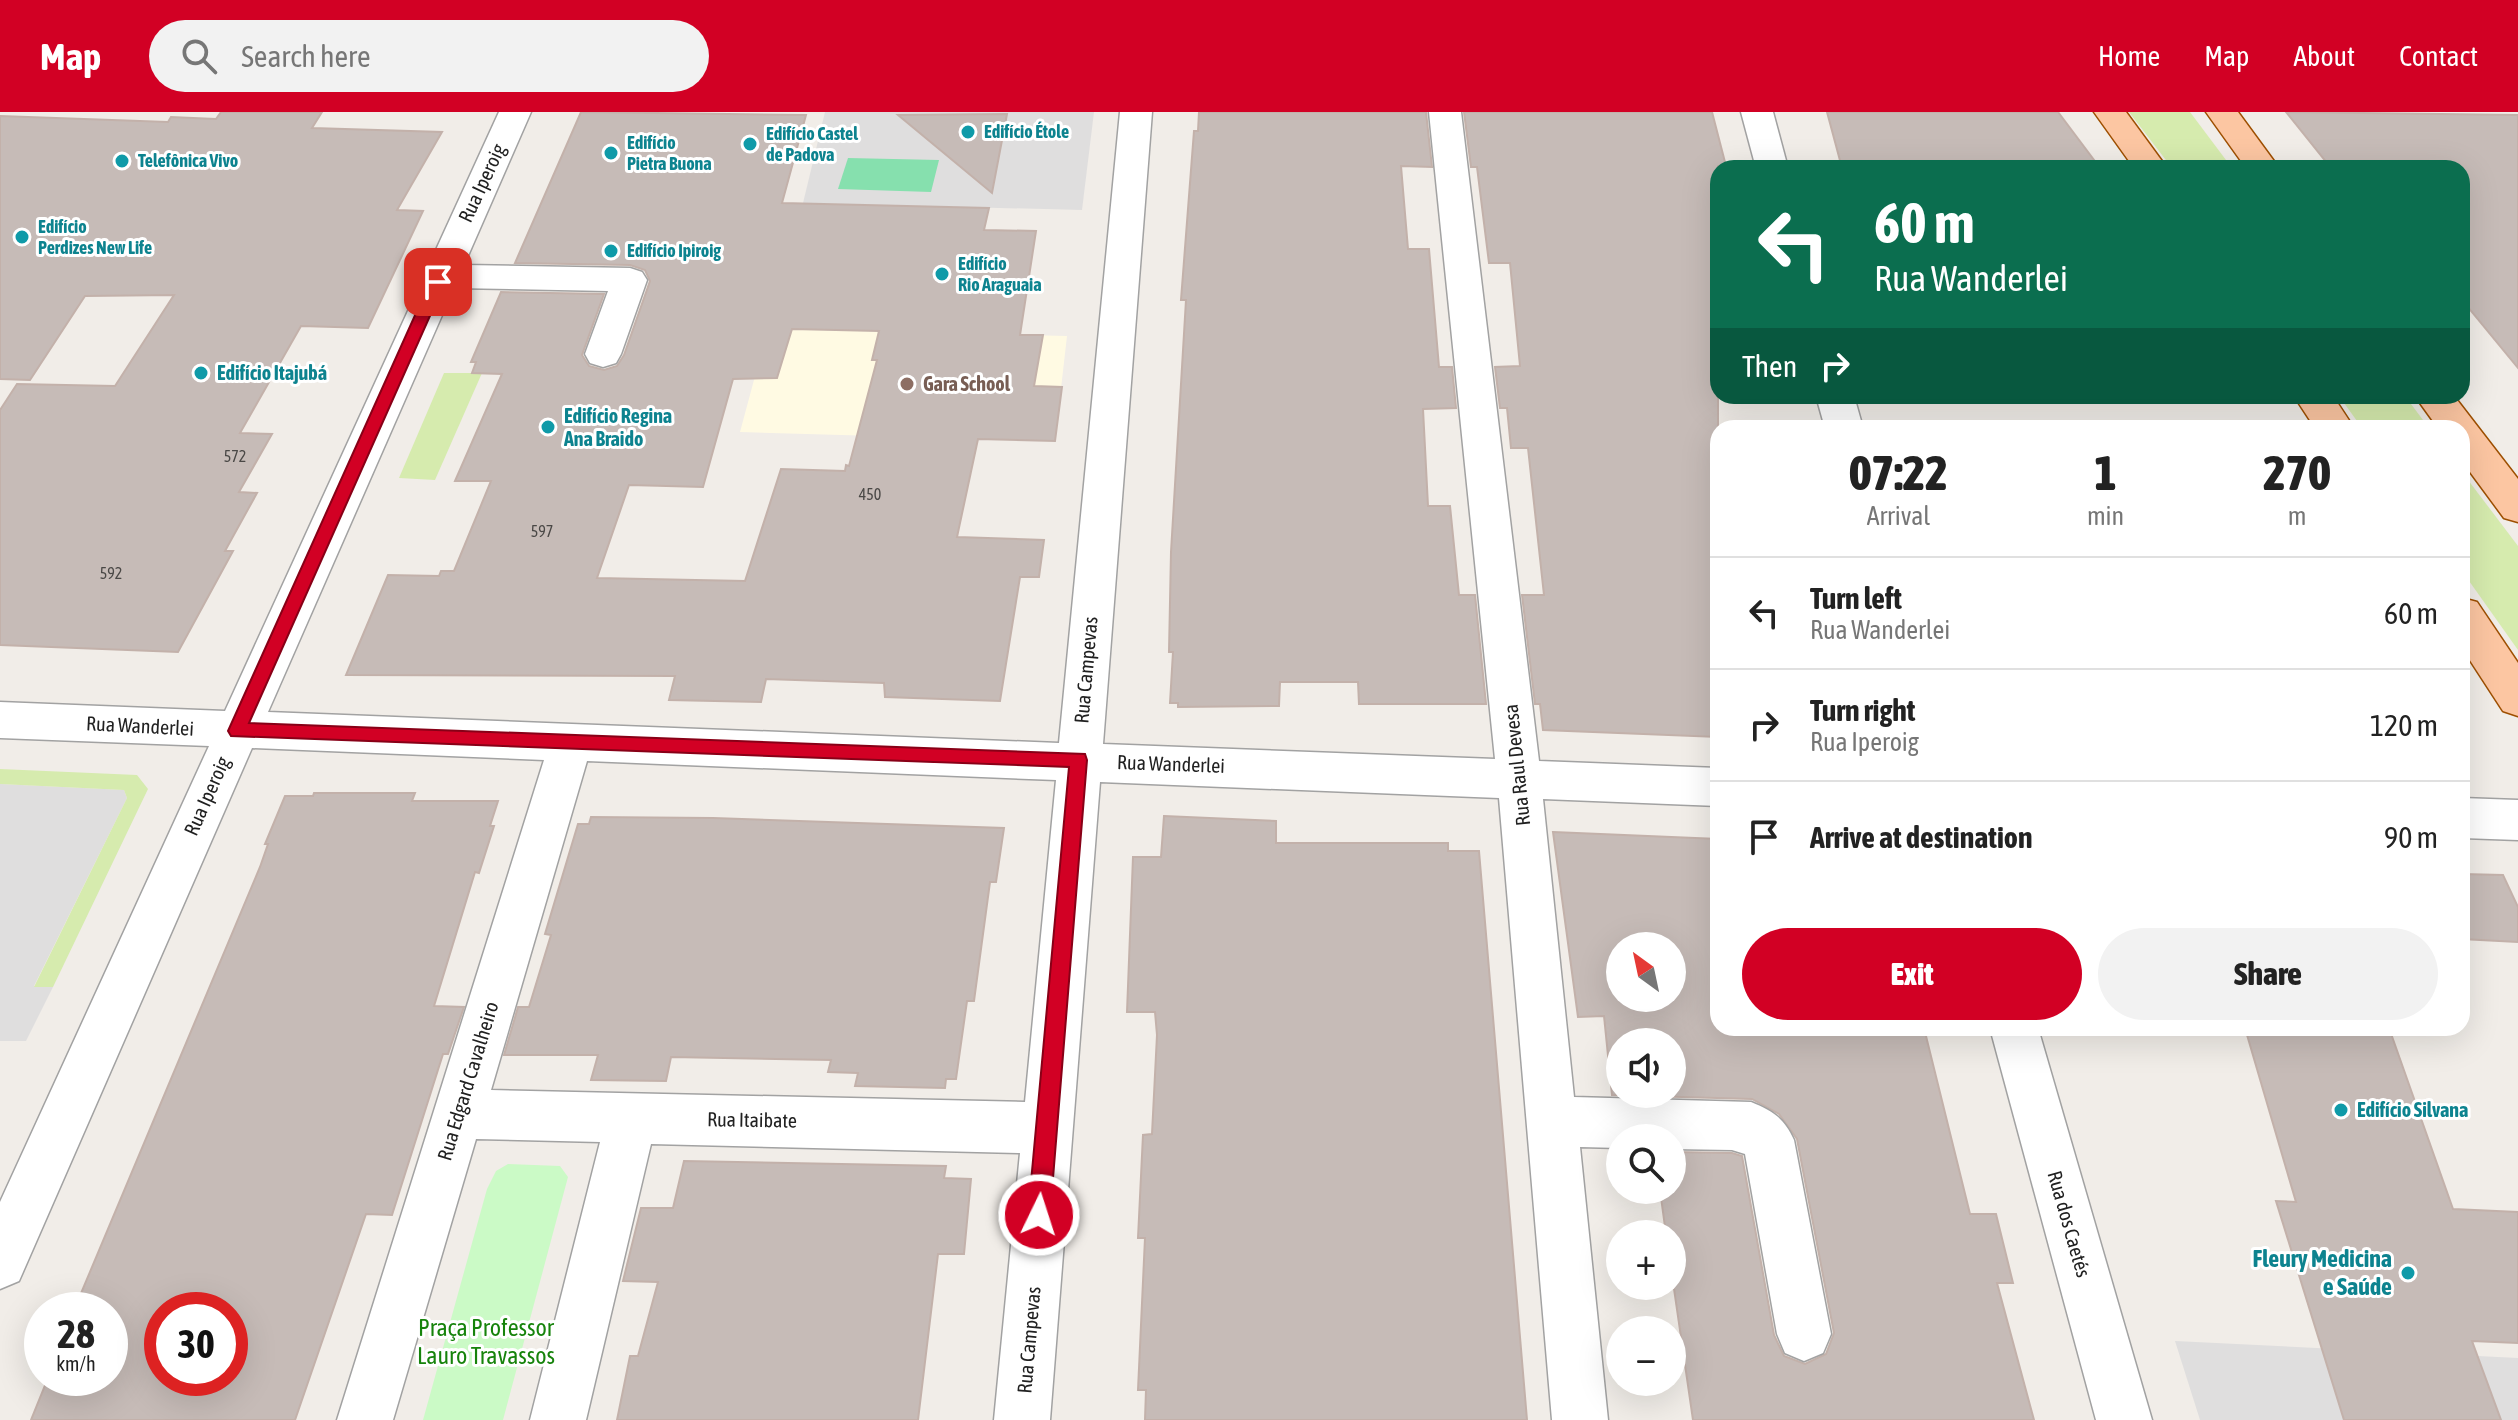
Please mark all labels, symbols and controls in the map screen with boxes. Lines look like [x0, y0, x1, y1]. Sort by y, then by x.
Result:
search box [149, 20, 709, 92]
icon: search [177, 34, 221, 78]
text: Map [40, 35, 101, 78]
text: Search here [241, 39, 371, 73]
text: Home [2098, 40, 2160, 72]
text: Map [2204, 40, 2249, 72]
text: About [2293, 40, 2355, 72]
text: Contact [2399, 40, 2478, 72]
place label: Edifício Étole [984, 121, 1069, 142]
place label: Edifício Castel de Padova [766, 123, 858, 165]
marker: Edifício Étole [959, 123, 977, 141]
place label: Edifício Pietra Buona [627, 132, 712, 174]
marker: Edifício Castel de Padova [741, 135, 759, 153]
street label: Rua Iperoig [453, 140, 510, 226]
marker: Edifício Pietra Buona [602, 144, 620, 162]
place label: Telefônica Vivo [138, 150, 238, 171]
marker: Telefônica Vivo [113, 152, 131, 170]
text: 60 m [1874, 191, 1975, 255]
icon: left [1742, 192, 1846, 296]
place label: Edifício Perdizes New Life [38, 216, 152, 258]
marker: Edifício Perdizes New Life [13, 228, 31, 246]
place label: Edifício Ipiroig [627, 240, 721, 261]
marker: Edifício Ipiroig [602, 242, 620, 260]
pin [404, 248, 472, 316]
place label: Edifício Rio Araguaia [958, 253, 1042, 295]
text: Rua Wanderlei [1874, 257, 2068, 299]
icon: arrive [416, 260, 460, 304]
marker: Edifício Rio Araguaia [933, 265, 951, 283]
icon: right [1813, 344, 1857, 388]
text: Then [1742, 349, 1797, 383]
place label: Edifício Itajubá [217, 361, 327, 384]
marker: Edifício Itajubá [192, 364, 210, 382]
place label: Gara School [923, 372, 1011, 395]
marker: Gara School [898, 375, 916, 393]
place label: Edifício Regina Ana Braido [563, 404, 672, 450]
marker: Edifício Regina Ana Braido [539, 418, 557, 436]
text: 07:22 [1849, 445, 1948, 500]
text: 1 [2094, 445, 2117, 500]
text: 270 [2263, 445, 2331, 500]
house number: 572 [224, 447, 246, 465]
house number: 450 [859, 485, 881, 503]
text: Arrival [1867, 501, 1930, 531]
text: min [2087, 501, 2124, 531]
text: m [2288, 501, 2306, 531]
house number: 597 [531, 522, 553, 540]
house number: 592 [100, 564, 122, 582]
text: Turn left [1810, 581, 1902, 615]
icon: left [1742, 591, 1786, 635]
text: 60 m [2384, 596, 2438, 630]
text: Rua Wanderlei [1810, 615, 1950, 645]
street label: Rua Campevas [1069, 616, 1102, 724]
text: Turn right [1810, 693, 1916, 727]
street label: Rua Raul Devesa [1499, 703, 1534, 827]
icon: right [1742, 703, 1786, 747]
text: 120 m [2370, 708, 2438, 742]
street label: Rua Wanderlei [86, 711, 194, 740]
text: Rua Iperoig [1810, 727, 1919, 757]
street label: Rua Wanderlei [1117, 750, 1225, 777]
street label: Rua Iperoig [179, 752, 234, 839]
icon: arrive [1742, 815, 1786, 859]
text: Arrive at destination [1810, 820, 2032, 854]
text: 90 m [2384, 820, 2438, 854]
button: Exit [1742, 928, 2082, 1020]
button: Share [2098, 928, 2438, 1020]
north arrow [1606, 932, 1686, 1012]
map controls [1606, 932, 1686, 1396]
street label: Rua Edgard Cavalheiro [432, 999, 503, 1163]
button: sound [1606, 1028, 1686, 1108]
place label: Edifício Silvana [2357, 1098, 2468, 1121]
marker: Edifício Silvana [2332, 1101, 2350, 1119]
street label: Rua Itaibate [707, 1107, 797, 1132]
button: search [1606, 1124, 1686, 1204]
street label: Rua dos Caetés [2043, 1168, 2096, 1280]
position arrow [997, 1173, 1081, 1257]
button: + [1606, 1220, 1686, 1300]
place label: Fleury Medicina e Saúde [2253, 1245, 2392, 1300]
marker: Fleury Medicina e Saúde [2399, 1264, 2417, 1282]
street label: Rua Campevas [1012, 1286, 1045, 1394]
speed limit sign: 30 [144, 1292, 248, 1396]
text: 28 [57, 1311, 95, 1356]
park label: Praça Professor Lauro Travassos [417, 1314, 555, 1369]
button: − [1606, 1316, 1686, 1396]
text: km/h [56, 1352, 96, 1375]

